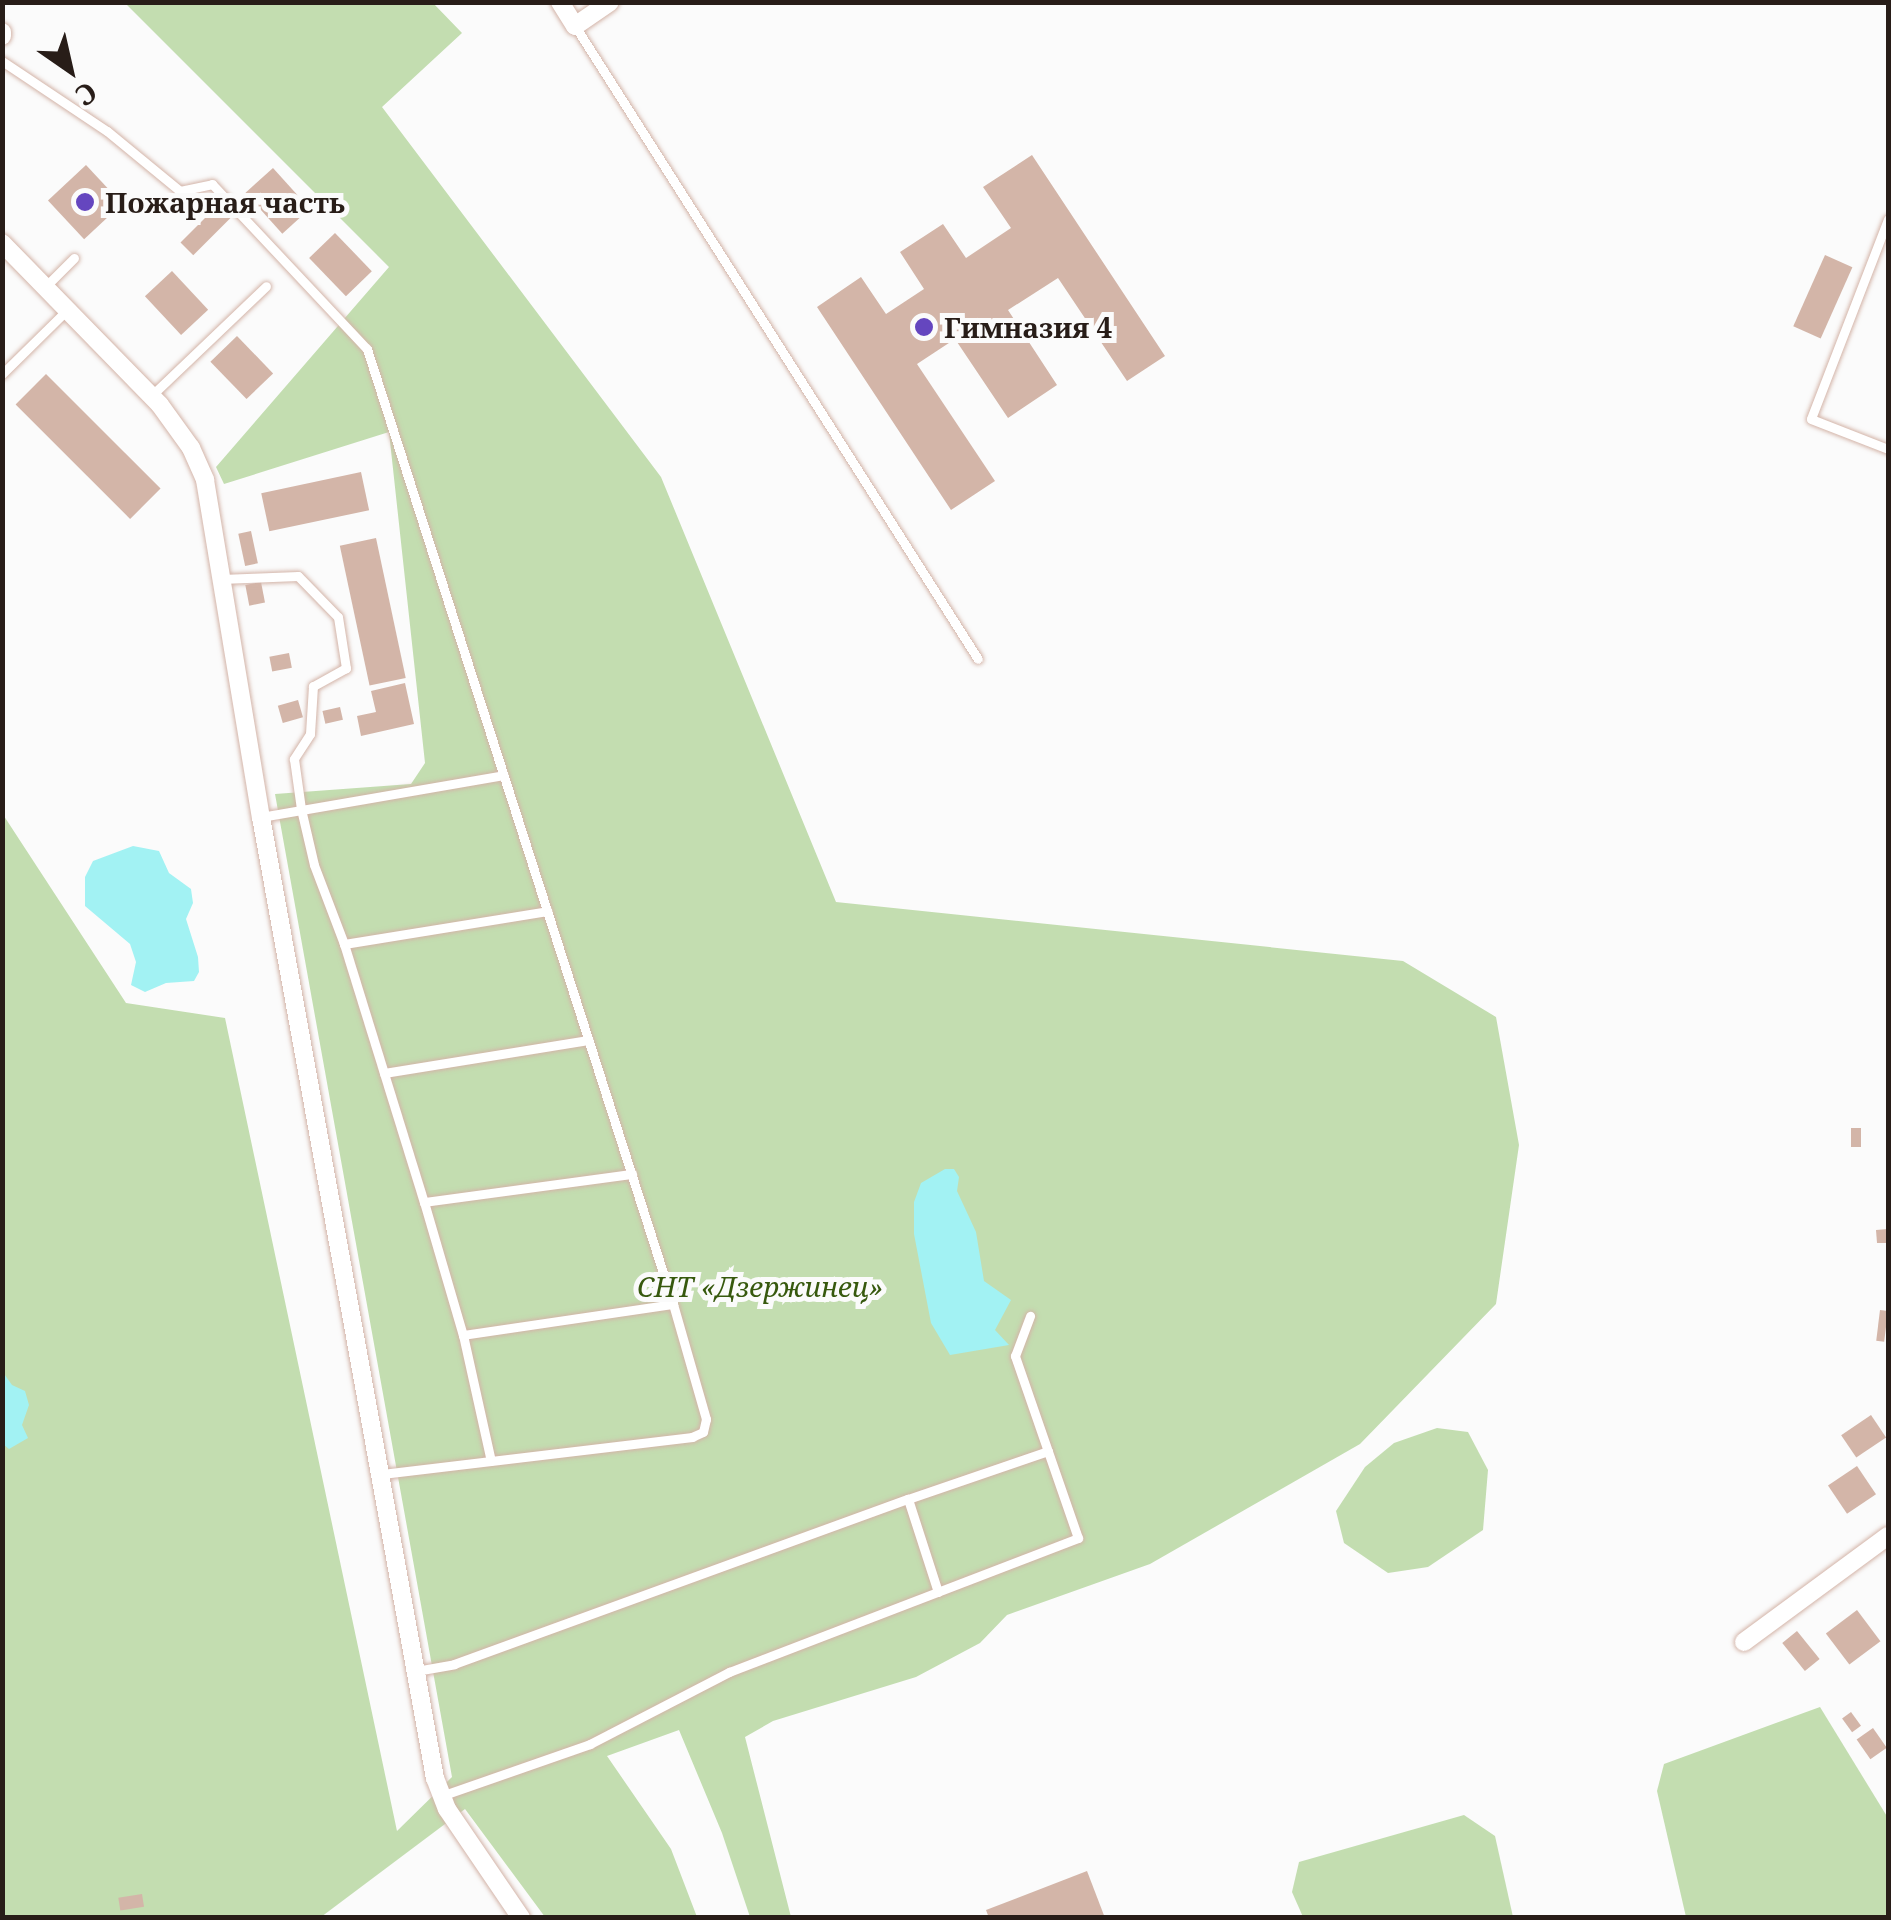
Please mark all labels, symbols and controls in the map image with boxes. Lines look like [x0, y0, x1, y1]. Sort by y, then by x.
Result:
north arrow [20, 20, 120, 120]
text: С [69, 74, 105, 116]
place label: Пожарная часть [105, 185, 345, 219]
marker: Пожарная часть [74, 191, 96, 213]
place label: Гимназия 4 [944, 310, 1112, 344]
marker: Гимназия 4 [913, 316, 935, 338]
park label: СНТ «Дзержинец» [637, 1269, 883, 1303]

